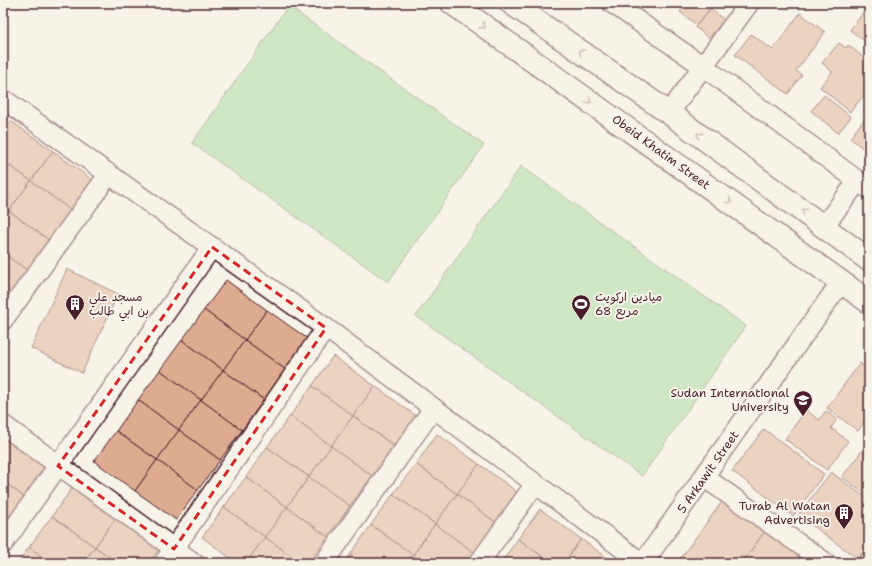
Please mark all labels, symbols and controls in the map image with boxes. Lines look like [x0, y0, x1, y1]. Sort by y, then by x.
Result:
one-way arrow [479, 21, 486, 28]
one-way arrow [578, 49, 585, 57]
one-way arrow [585, 96, 592, 104]
street label: Obeid Khatim Street [609, 111, 713, 193]
one-way arrow [696, 133, 703, 140]
one-way arrow [725, 197, 732, 204]
one-way arrow [801, 209, 808, 216]
place label: مسجد علي بن ابي طالب [89, 289, 149, 322]
place label: ميادين اركويت مربع 68 [595, 289, 662, 320]
building icon: مسجد علي بن ابي طالب [64, 293, 86, 321]
sports icon: ميادين اركويت مربع 68 [570, 293, 592, 321]
place label: Sudan International University [671, 385, 789, 415]
school or university icon: Sudan International University [792, 389, 814, 417]
street label: 5 Arkawit Street [674, 428, 742, 516]
place label: Turab Al Watan Advertising [739, 498, 830, 528]
building icon: Turab Al Watan Advertising [833, 502, 855, 530]

